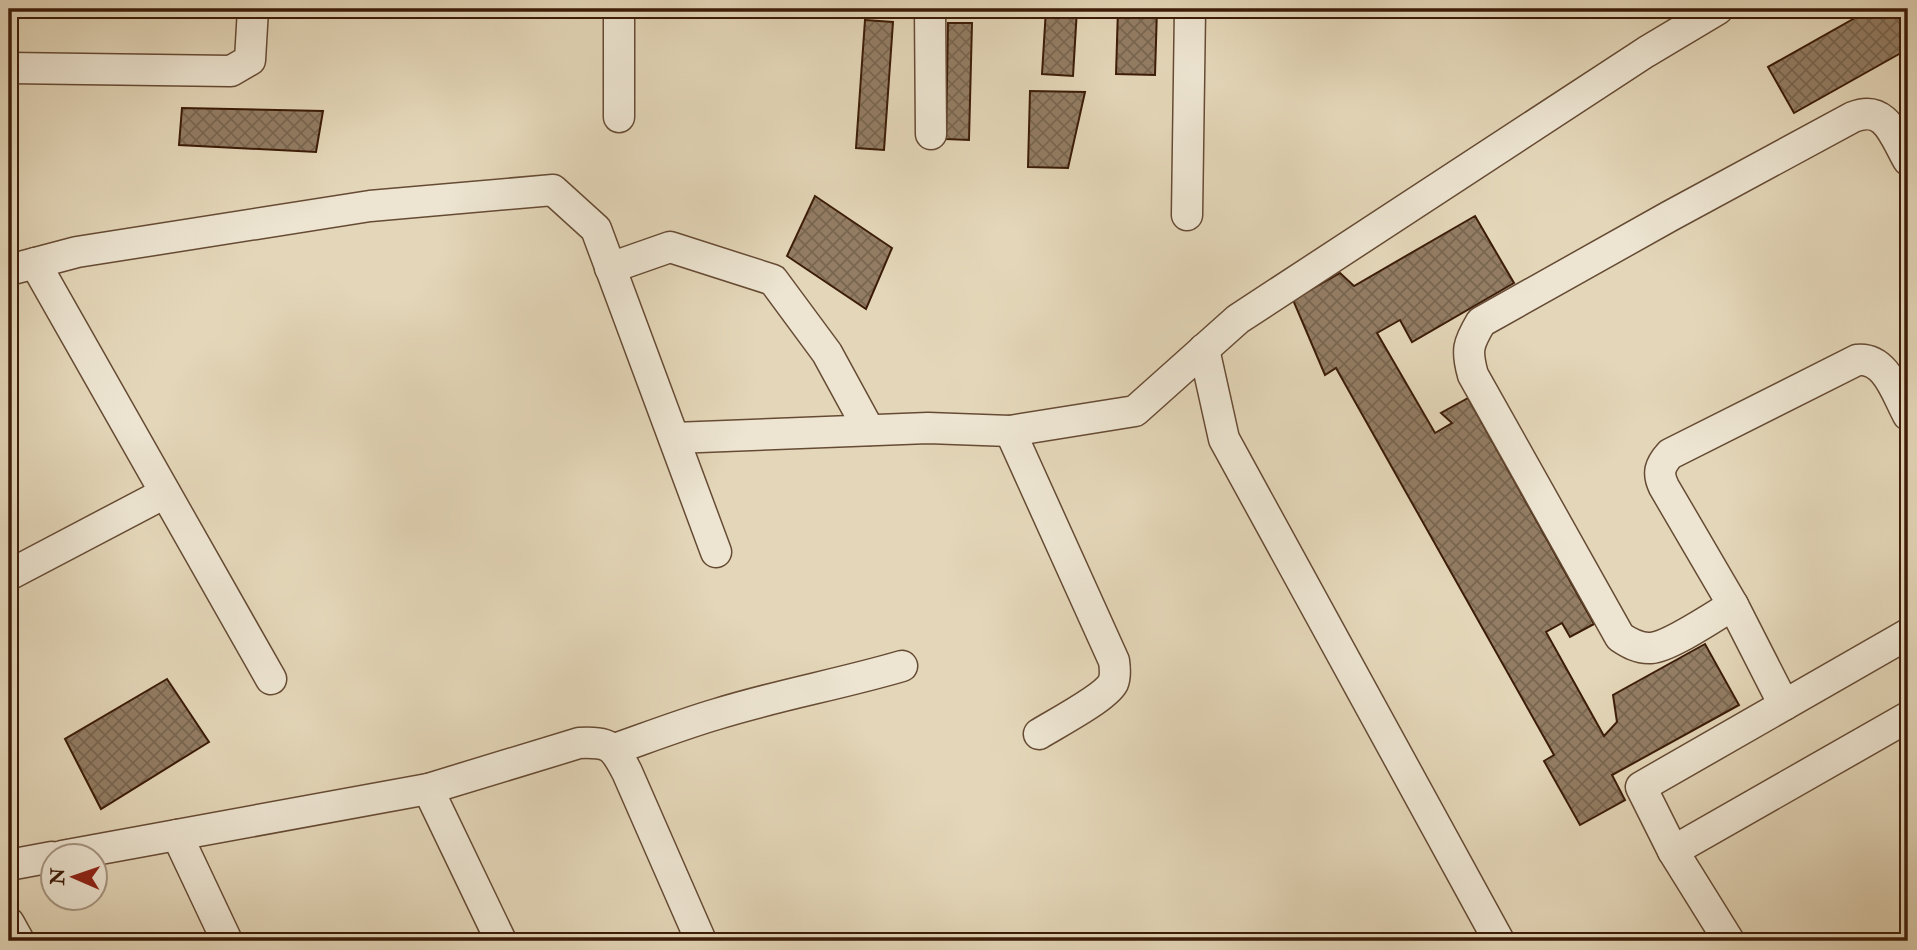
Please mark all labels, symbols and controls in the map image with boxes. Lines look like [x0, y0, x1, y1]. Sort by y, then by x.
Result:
north arrow [38, 842, 108, 912]
text: N [46, 867, 70, 886]

